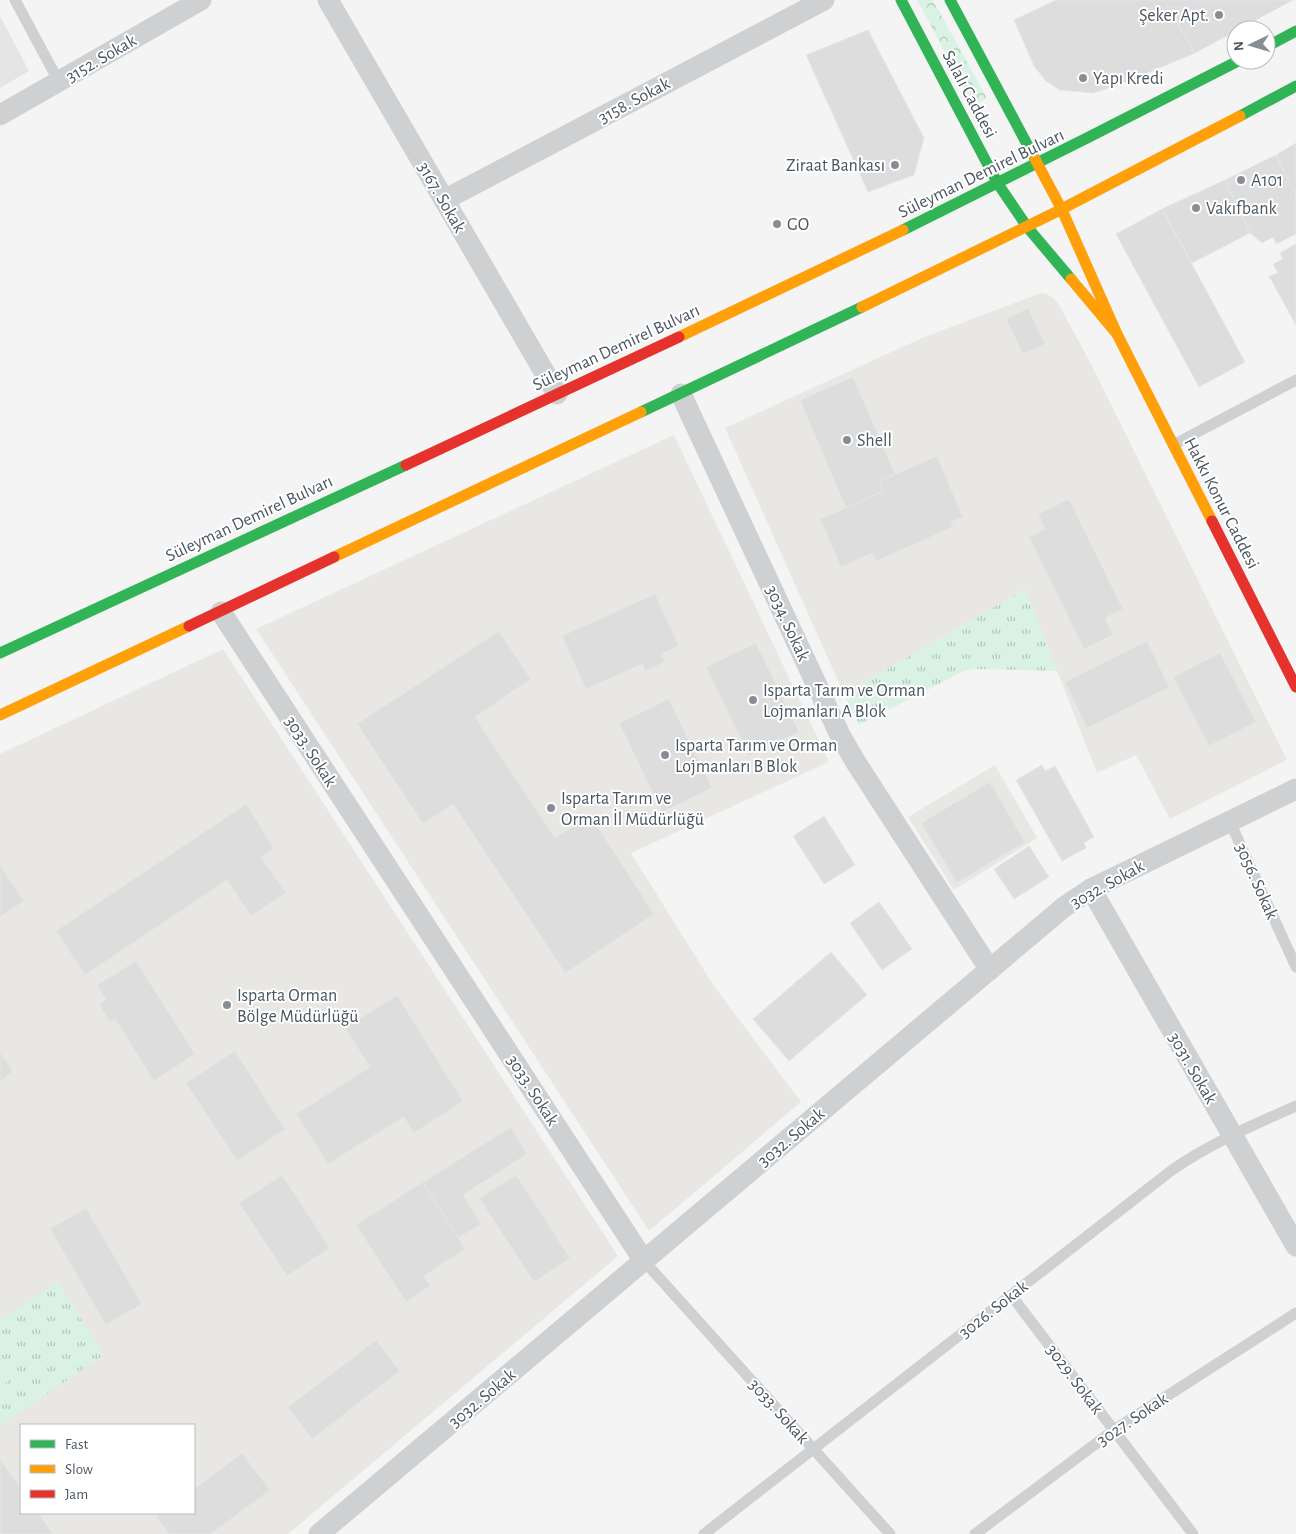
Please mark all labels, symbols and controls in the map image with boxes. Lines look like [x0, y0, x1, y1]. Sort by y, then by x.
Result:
place label: Şeker Apt. [1139, 7, 1209, 25]
marker: Şeker Apt. [1213, 9, 1225, 21]
north arrow [1226, 20, 1276, 70]
street label: 3152. Sokak [63, 31, 140, 86]
text: N [1232, 41, 1246, 52]
street label: Salalı Caddesi [938, 48, 1000, 141]
place label: Yapı Kredi [1093, 70, 1164, 88]
marker: Yapı Kredi [1077, 72, 1089, 84]
street label: 3158. Sokak [596, 74, 674, 127]
street label: Süleyman Demirel Bulvarı [896, 126, 1067, 222]
place label: Ziraat Bankası [786, 157, 885, 175]
street label: 3167. Sokak [414, 159, 469, 236]
marker: Ziraat Bankası [889, 159, 901, 171]
place label: A101 [1251, 172, 1283, 190]
marker: A101 [1235, 174, 1247, 186]
place label: Vakıfbank [1206, 200, 1278, 218]
marker: Vakıfbank [1190, 202, 1202, 214]
place label: GO [787, 216, 809, 234]
marker: GO [771, 218, 783, 230]
street label: Süleyman Demirel Bulvarı [530, 301, 703, 395]
place label: Shell [857, 432, 892, 450]
marker: Shell [841, 434, 853, 446]
street label: Hakkı Konur Caddesi [1180, 435, 1262, 572]
street label: Süleyman Demirel Bulvarı [163, 472, 336, 566]
street label: 3034. Sokak [762, 583, 813, 665]
place label: Isparta Tarım ve Orman Lojmanları A Blok [763, 682, 925, 721]
marker: Isparta Tarım ve Orman Lojmanları A Blok [747, 694, 759, 706]
street label: 3033. Sokak [281, 713, 340, 791]
place label: Isparta Tarım ve Orman Lojmanları B Blok [675, 737, 837, 776]
marker: Isparta Tarım ve Orman Lojmanları B Blok [659, 749, 671, 761]
place label: Isparta Tarım ve Orman İl Müdürlüğü [561, 790, 704, 829]
marker: Isparta Tarım ve Orman İl Müdürlüğü [545, 802, 557, 814]
street label: 3056. Sokak [1231, 841, 1281, 923]
street label: 3032. Sokak [1068, 857, 1148, 912]
place label: Isparta Orman Bölge Müdürlüğü [237, 987, 359, 1026]
marker: Isparta Orman Bölge Müdürlüğü [221, 999, 233, 1011]
street label: 3031. Sokak [1165, 1030, 1220, 1108]
street label: 3033. Sokak [503, 1052, 562, 1130]
street label: 3032. Sokak [755, 1104, 829, 1171]
street label: 3026. Sokak [956, 1277, 1032, 1342]
street label: 3029. Sokak [1042, 1341, 1107, 1418]
street label: 3032. Sokak [446, 1365, 520, 1432]
street label: 3033. Sokak [745, 1376, 812, 1448]
street label: 3027. Sokak [1094, 1389, 1172, 1450]
legend [20, 1424, 195, 1514]
text: Fast [65, 1437, 89, 1452]
text: Slow [65, 1462, 93, 1477]
text: Jam [65, 1487, 88, 1502]

